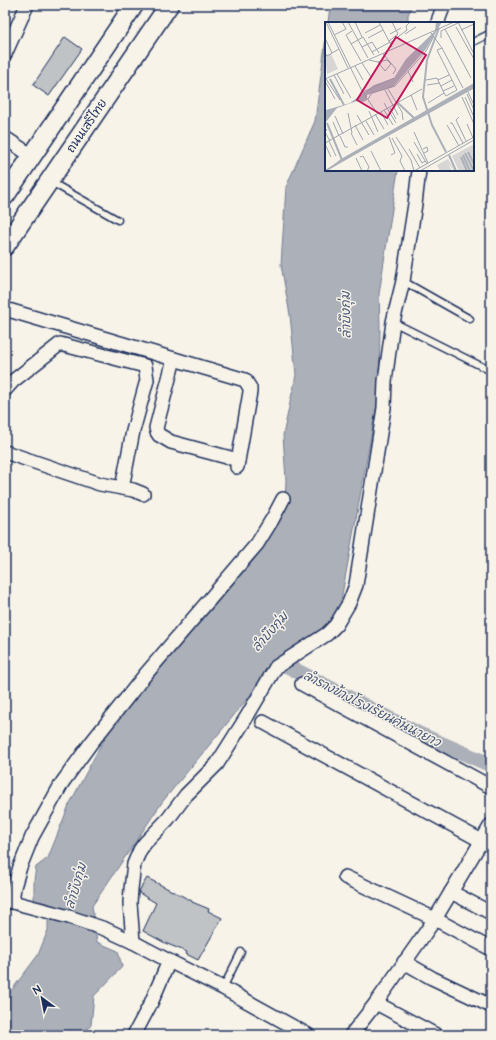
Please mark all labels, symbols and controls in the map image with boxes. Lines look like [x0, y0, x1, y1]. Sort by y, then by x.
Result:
inset map [325, 22, 474, 171]
street label: ถนนเสรีไทย [63, 96, 111, 156]
water label: ลำบึงกุ่ม [337, 290, 356, 339]
water label: ลำบึงกุ่ม [248, 607, 294, 656]
water label: ลำรางข้างโรงเรียนคันนายาว [300, 667, 445, 752]
water label: ลำบึงกุ่ม [61, 860, 92, 911]
north arrow [22, 978, 62, 1018]
text: N [30, 982, 44, 998]

